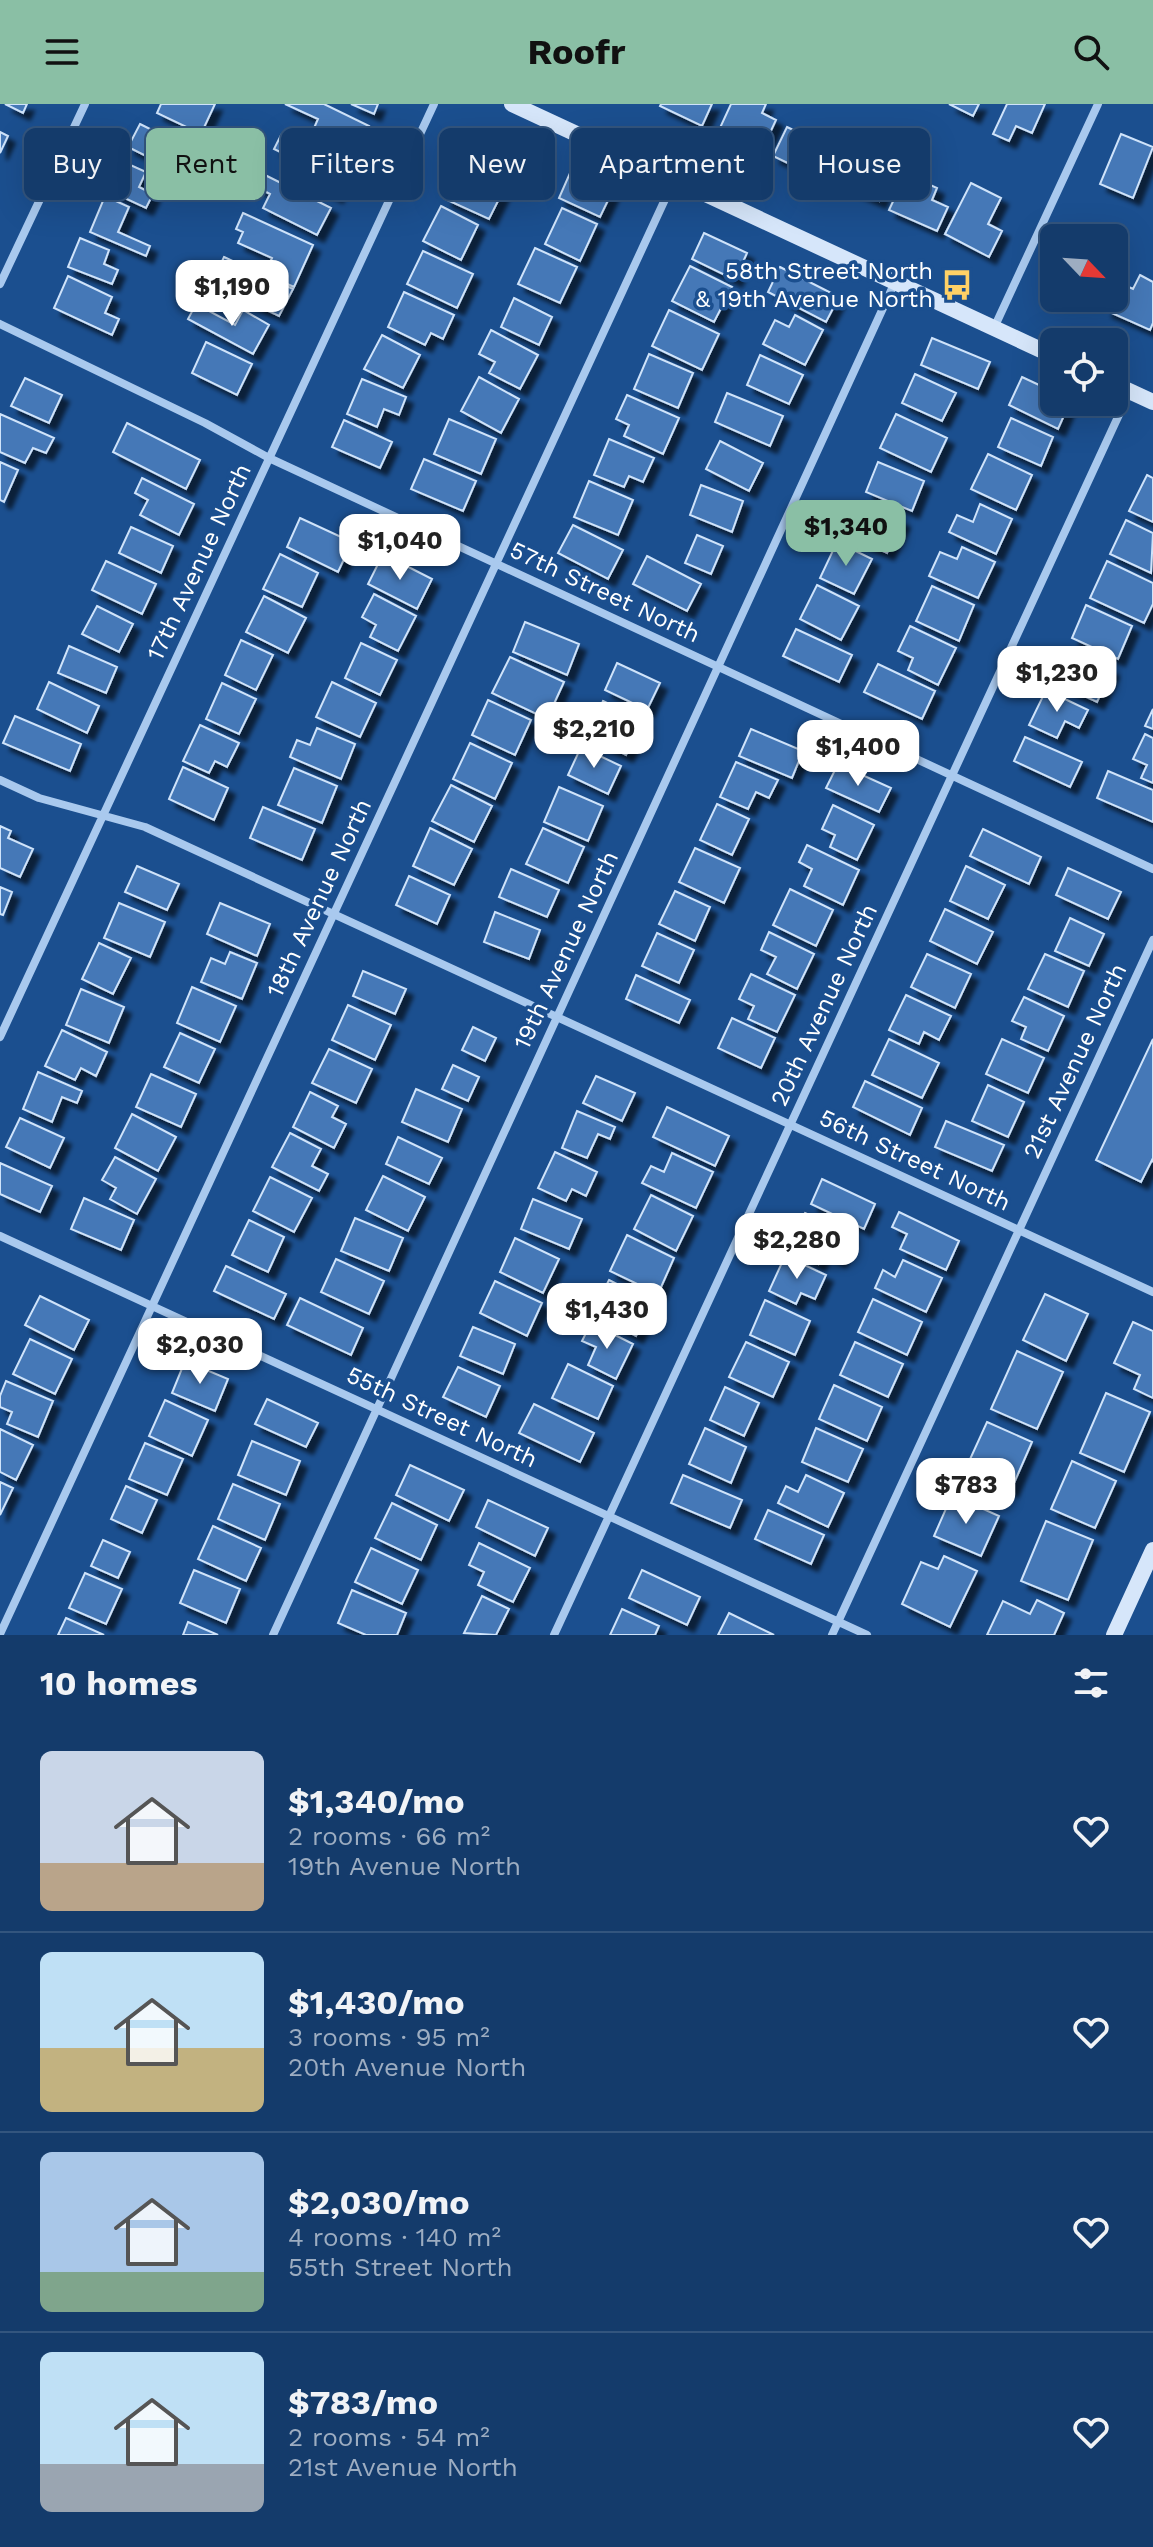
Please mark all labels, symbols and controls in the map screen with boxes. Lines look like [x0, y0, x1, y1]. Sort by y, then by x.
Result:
icon: menu [40, 30, 84, 74]
icon: search [1069, 30, 1113, 74]
text: Roofr [528, 31, 625, 73]
chip: Buy [24, 128, 130, 200]
chip: Rent [146, 128, 265, 200]
chip: Filters [281, 128, 423, 200]
chip: New [439, 128, 555, 200]
chip: Apartment [571, 128, 773, 200]
chip: House [789, 128, 930, 200]
north arrow [1040, 224, 1128, 312]
map controls [1040, 224, 1128, 416]
place label: 58th Street North & 19th Avenue North [695, 257, 933, 313]
pin: $1,190 [167, 260, 297, 328]
bus stop icon: 58th Street North & 19th Avenue North [940, 268, 974, 302]
text: $1,190 [194, 271, 270, 301]
button: locate [1040, 328, 1128, 416]
street label: 17th Avenue North [141, 459, 257, 665]
pin: $1,340 [781, 500, 911, 568]
text: $1,340 [804, 511, 888, 541]
pin: $1,040 [335, 514, 465, 582]
text: $1,040 [357, 525, 443, 555]
street label: 57th Street North [505, 536, 705, 648]
pin: $1,230 [992, 646, 1122, 714]
text: $1,230 [1015, 657, 1099, 687]
pin: $2,210 [529, 702, 659, 770]
text: $2,210 [552, 713, 636, 743]
pin: $1,400 [793, 720, 923, 788]
text: $1,400 [815, 731, 901, 761]
street label: 18th Avenue North [261, 795, 377, 1001]
street label: 19th Avenue North [508, 847, 624, 1053]
street label: 20th Avenue North [765, 899, 883, 1111]
street label: 21st Avenue North [1017, 959, 1133, 1163]
street label: 56th Street North [815, 1103, 1015, 1217]
pin: $2,280 [732, 1213, 862, 1281]
text: $2,280 [753, 1224, 841, 1254]
pin: $1,430 [542, 1283, 672, 1351]
text: $1,430 [565, 1294, 649, 1324]
pin: $2,030 [135, 1318, 265, 1386]
text: $2,030 [156, 1329, 244, 1359]
street label: 55th Street North [342, 1361, 542, 1473]
pin: $783 [919, 1458, 1013, 1526]
text: $783 [934, 1469, 998, 1499]
icon: filters [1069, 1661, 1113, 1705]
text: 10 homes [40, 1663, 198, 1703]
text: $1,340/mo [288, 1781, 465, 1821]
icon: home [104, 1783, 200, 1879]
icon: heart [1069, 1809, 1113, 1853]
text: 2 rooms · 66 m² [288, 1821, 490, 1851]
text: 19th Avenue North [288, 1851, 521, 1881]
text: $1,430/mo [288, 1982, 465, 2022]
icon: home [104, 1984, 200, 2080]
icon: heart [1069, 2010, 1113, 2054]
text: 3 rooms · 95 m² [288, 2022, 490, 2052]
text: 20th Avenue North [288, 2052, 526, 2082]
text: $2,030/mo [288, 2182, 470, 2222]
icon: home [104, 2184, 200, 2280]
icon: heart [1069, 2210, 1113, 2254]
text: 4 rooms · 140 m² [288, 2222, 501, 2252]
text: 55th Street North [288, 2252, 513, 2282]
text: $783/mo [288, 2382, 438, 2422]
icon: home [104, 2384, 200, 2480]
icon: heart [1069, 2410, 1113, 2454]
text: 2 rooms · 54 m² [288, 2422, 490, 2452]
text: 21st Avenue North [288, 2452, 518, 2482]

